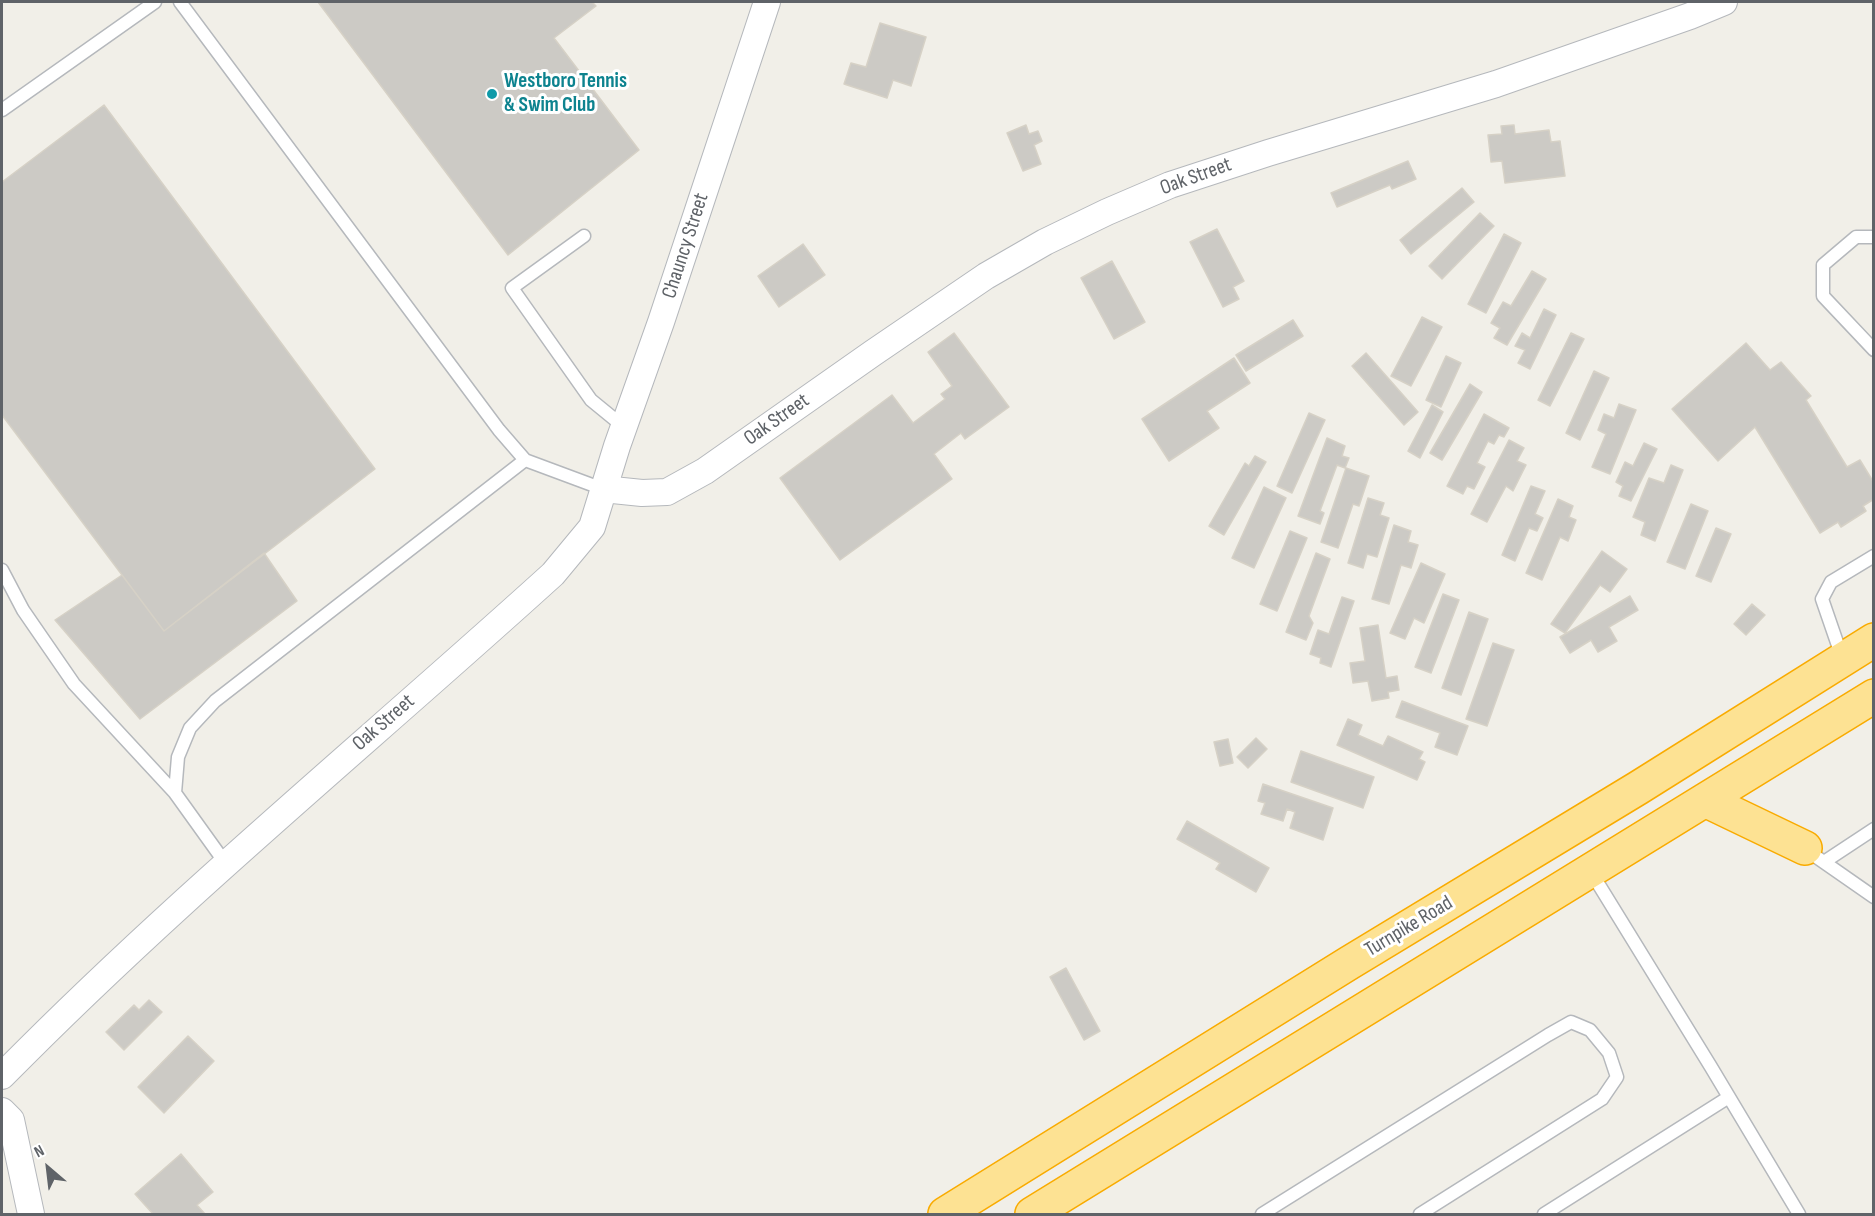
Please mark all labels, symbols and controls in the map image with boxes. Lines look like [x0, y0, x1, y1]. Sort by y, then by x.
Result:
place label: Westboro Tennis & Swim Club [504, 69, 627, 119]
marker: Westboro Tennis & Swim Club [485, 87, 499, 101]
street label: Oak Street [1157, 153, 1235, 201]
street label: Chauncy Street [657, 190, 715, 302]
street label: Oak Street [739, 388, 815, 452]
street label: Oak Street [348, 689, 420, 757]
street label: Turnpike Road [1361, 891, 1457, 963]
north arrow [18, 1138, 78, 1198]
text: N [31, 1141, 48, 1162]

